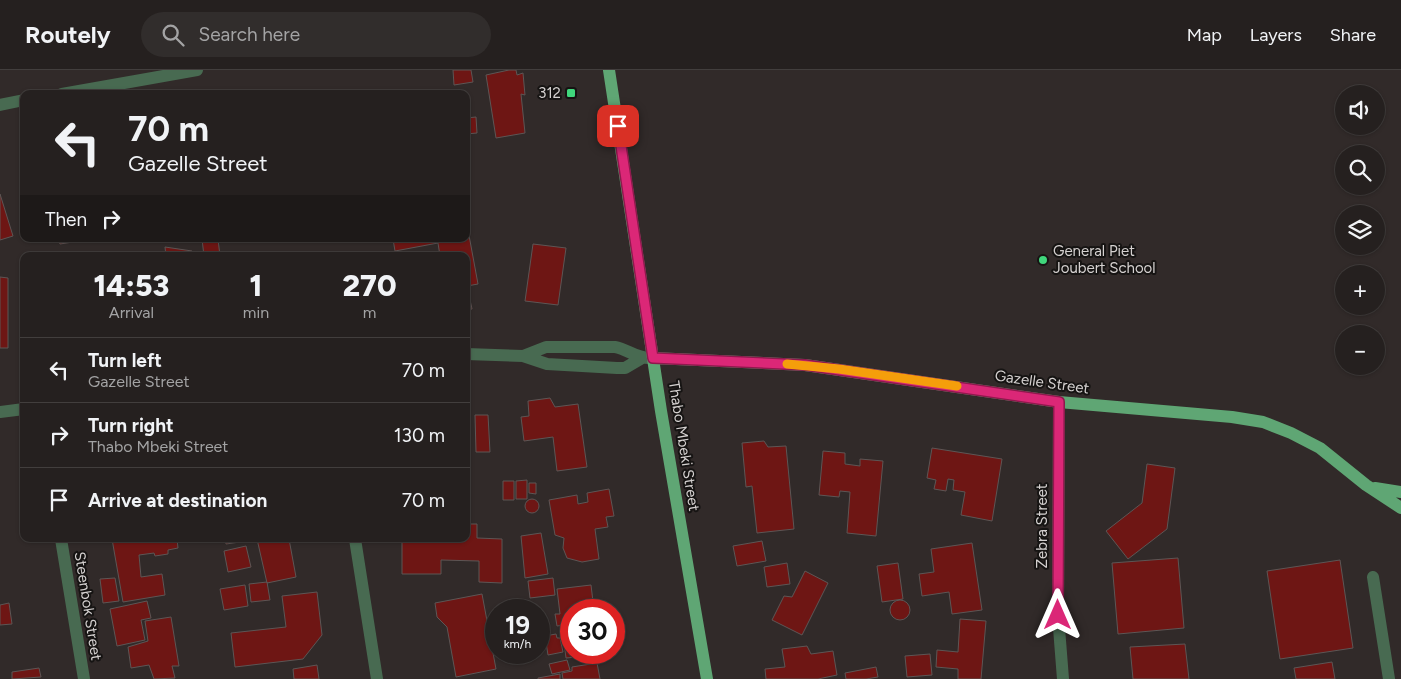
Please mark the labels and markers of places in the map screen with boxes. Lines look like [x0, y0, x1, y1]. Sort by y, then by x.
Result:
place label: 312 [538, 84, 561, 102]
marker: 312 [565, 87, 577, 99]
pin [597, 105, 639, 147]
place label: General Piet Joubert School [1053, 242, 1156, 277]
marker: General Piet Joubert School [1037, 254, 1049, 266]

